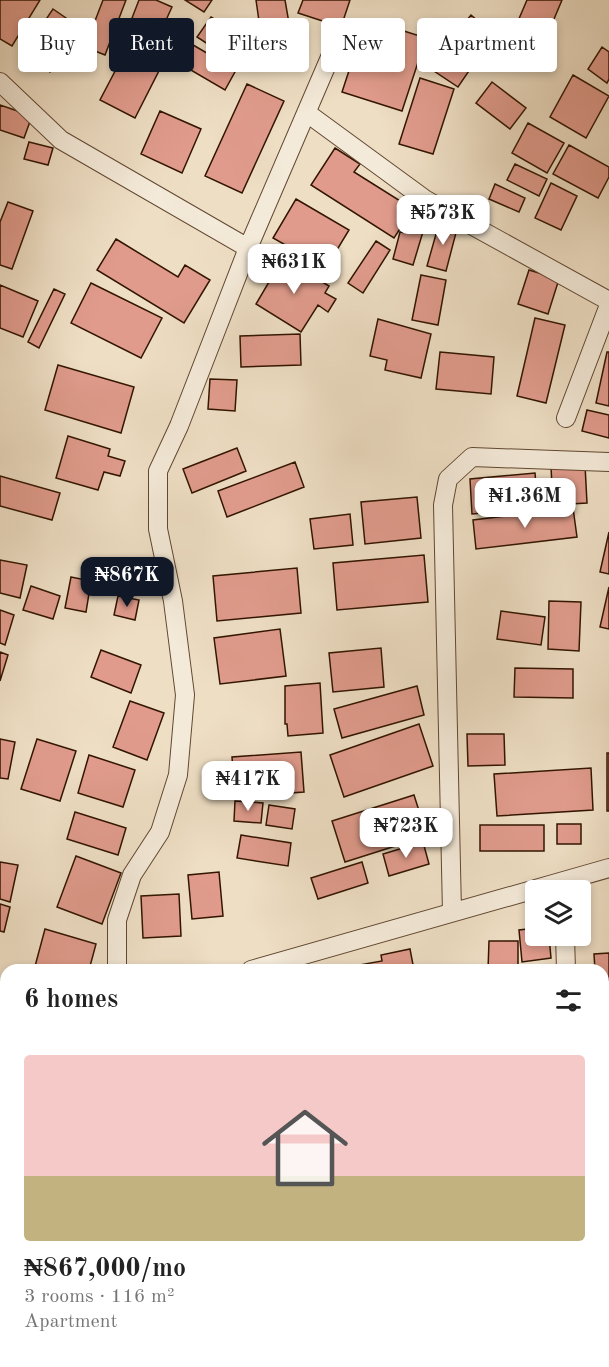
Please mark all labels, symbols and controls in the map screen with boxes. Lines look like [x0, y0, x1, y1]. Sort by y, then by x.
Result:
chip: Buy [18, 18, 97, 72]
chip: Rent [109, 18, 194, 72]
chip: Filters [206, 18, 309, 72]
chip: New [321, 18, 405, 72]
chip: Apartment [417, 18, 557, 72]
pin: ₦573K [401, 195, 485, 246]
text: ₦573K [411, 204, 475, 224]
pin: ₦631K [252, 244, 336, 295]
text: ₦631K [262, 253, 326, 273]
pin: ₦1.36M [476, 478, 574, 529]
text: ₦1.36M [489, 487, 561, 507]
pin: ₦867K [85, 557, 169, 608]
text: ₦867K [95, 566, 159, 586]
pin: ₦417K [206, 761, 290, 812]
text: ₦417K [216, 770, 280, 790]
pin: ₦723K [364, 808, 448, 859]
text: ₦723K [374, 817, 438, 837]
map controls [525, 880, 591, 946]
button: layers [525, 880, 591, 946]
icon: filters [552, 984, 585, 1017]
text: 6 homes [24, 987, 118, 1013]
icon: home [251, 1094, 359, 1202]
text: ₦867,000/mo [24, 1256, 186, 1282]
text: 3 rooms · 116 m² [24, 1287, 174, 1307]
text: Apartment [24, 1312, 118, 1332]

